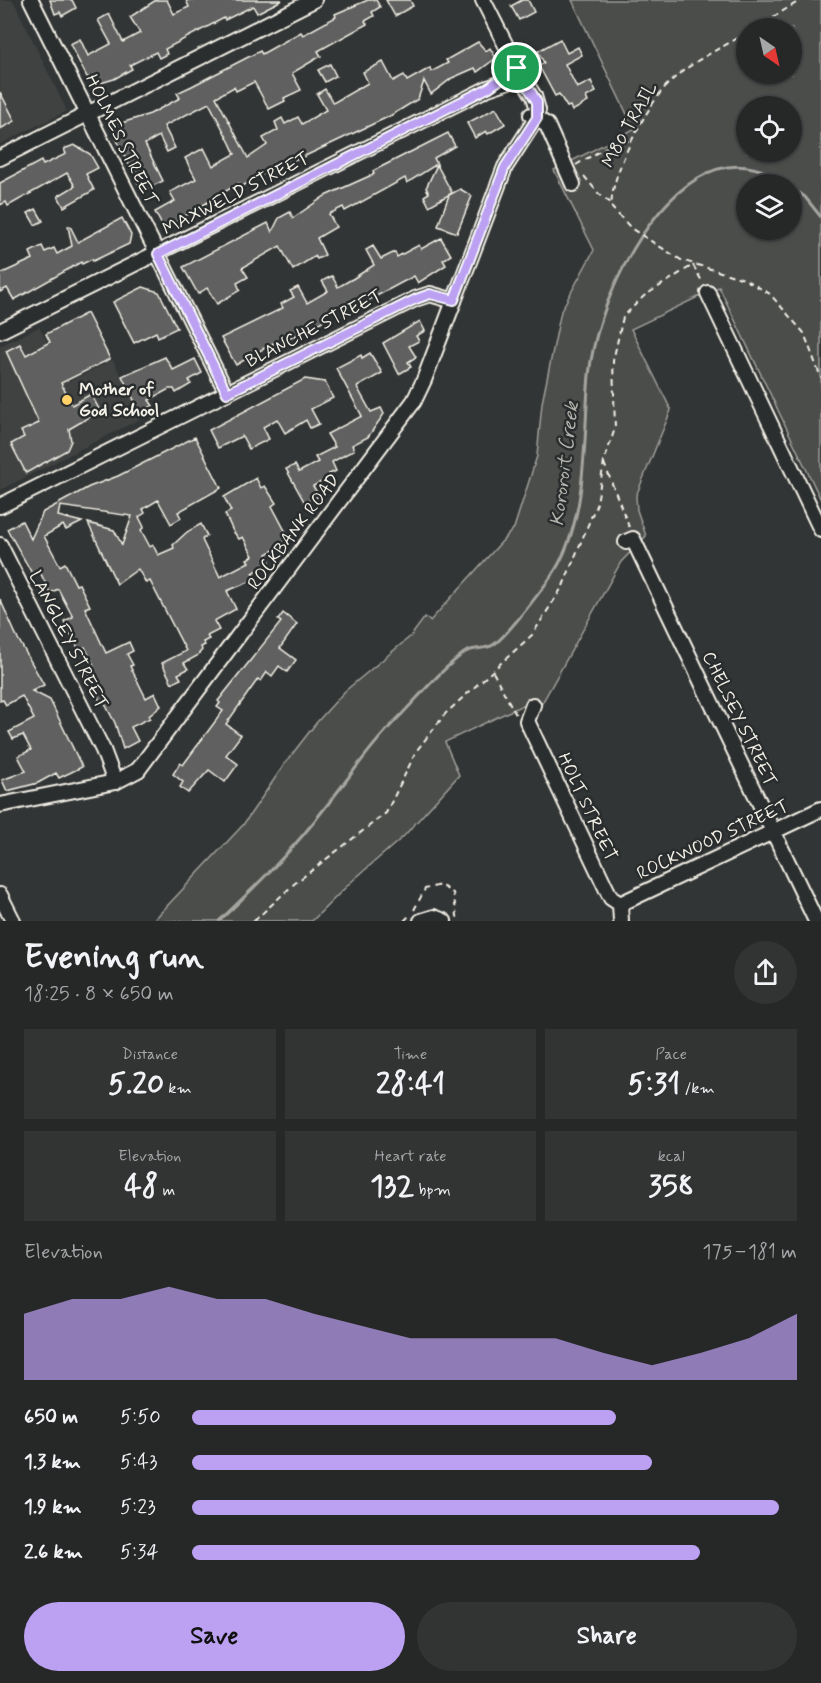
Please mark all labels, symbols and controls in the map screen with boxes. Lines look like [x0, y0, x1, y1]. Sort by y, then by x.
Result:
north arrow [736, 18, 802, 84]
map controls [736, 18, 802, 240]
pin [491, 42, 542, 93]
icon: arrive [500, 51, 533, 84]
street label: HOLMES STREET [79, 71, 163, 210]
street label: M80 TRAIL [597, 78, 664, 172]
button: locate [736, 96, 802, 162]
street label: MAXWELD STREET [158, 147, 314, 241]
button: layers [736, 174, 802, 240]
street label: BLANCHE STREET [242, 284, 387, 374]
place label: Mother of God School [79, 378, 159, 423]
marker: Mother of God School [60, 393, 74, 407]
water label: Kororoit Creek [544, 398, 586, 528]
street label: ROCKBANK ROAD [242, 469, 346, 595]
street label: LANGLEY STREET [23, 567, 113, 713]
street label: CHELSEY STREET [696, 648, 782, 791]
street label: HOLT STREET [551, 749, 623, 865]
street label: ROCKWOOD STREET [633, 794, 793, 886]
text: Evening run [24, 936, 204, 980]
button: share [734, 941, 797, 1004]
text: 18:25 · 8 × 650 m [24, 981, 174, 1008]
text: Distance [122, 1044, 178, 1065]
text: Time [394, 1044, 427, 1065]
text: Pace [655, 1044, 687, 1065]
text: 5.20 [108, 1065, 164, 1104]
text: 28:41 [376, 1065, 445, 1104]
text: 5:31 [628, 1065, 680, 1104]
text: km [164, 1078, 192, 1099]
text: /km [680, 1078, 715, 1099]
text: Elevation [118, 1146, 181, 1167]
text: Heart rate [375, 1146, 446, 1167]
text: kcal [658, 1146, 685, 1167]
text: 48 [124, 1167, 158, 1206]
text: 132 [370, 1167, 414, 1206]
text: 358 [648, 1167, 694, 1206]
text: m [158, 1180, 175, 1201]
text: bpm [414, 1180, 451, 1201]
text: Elevation [24, 1239, 103, 1266]
text: 175–181 m [702, 1239, 797, 1266]
text: 650 m [24, 1404, 78, 1431]
text: 5:50 [120, 1404, 161, 1431]
text: 1.3 km [24, 1449, 81, 1476]
text: 5:43 [120, 1449, 157, 1476]
text: 1.9 km [24, 1494, 82, 1521]
text: 5:23 [120, 1494, 156, 1521]
text: 2.6 km [24, 1539, 83, 1566]
text: 5:34 [120, 1539, 159, 1566]
button: Save [24, 1602, 405, 1671]
button: Share [417, 1602, 797, 1671]

